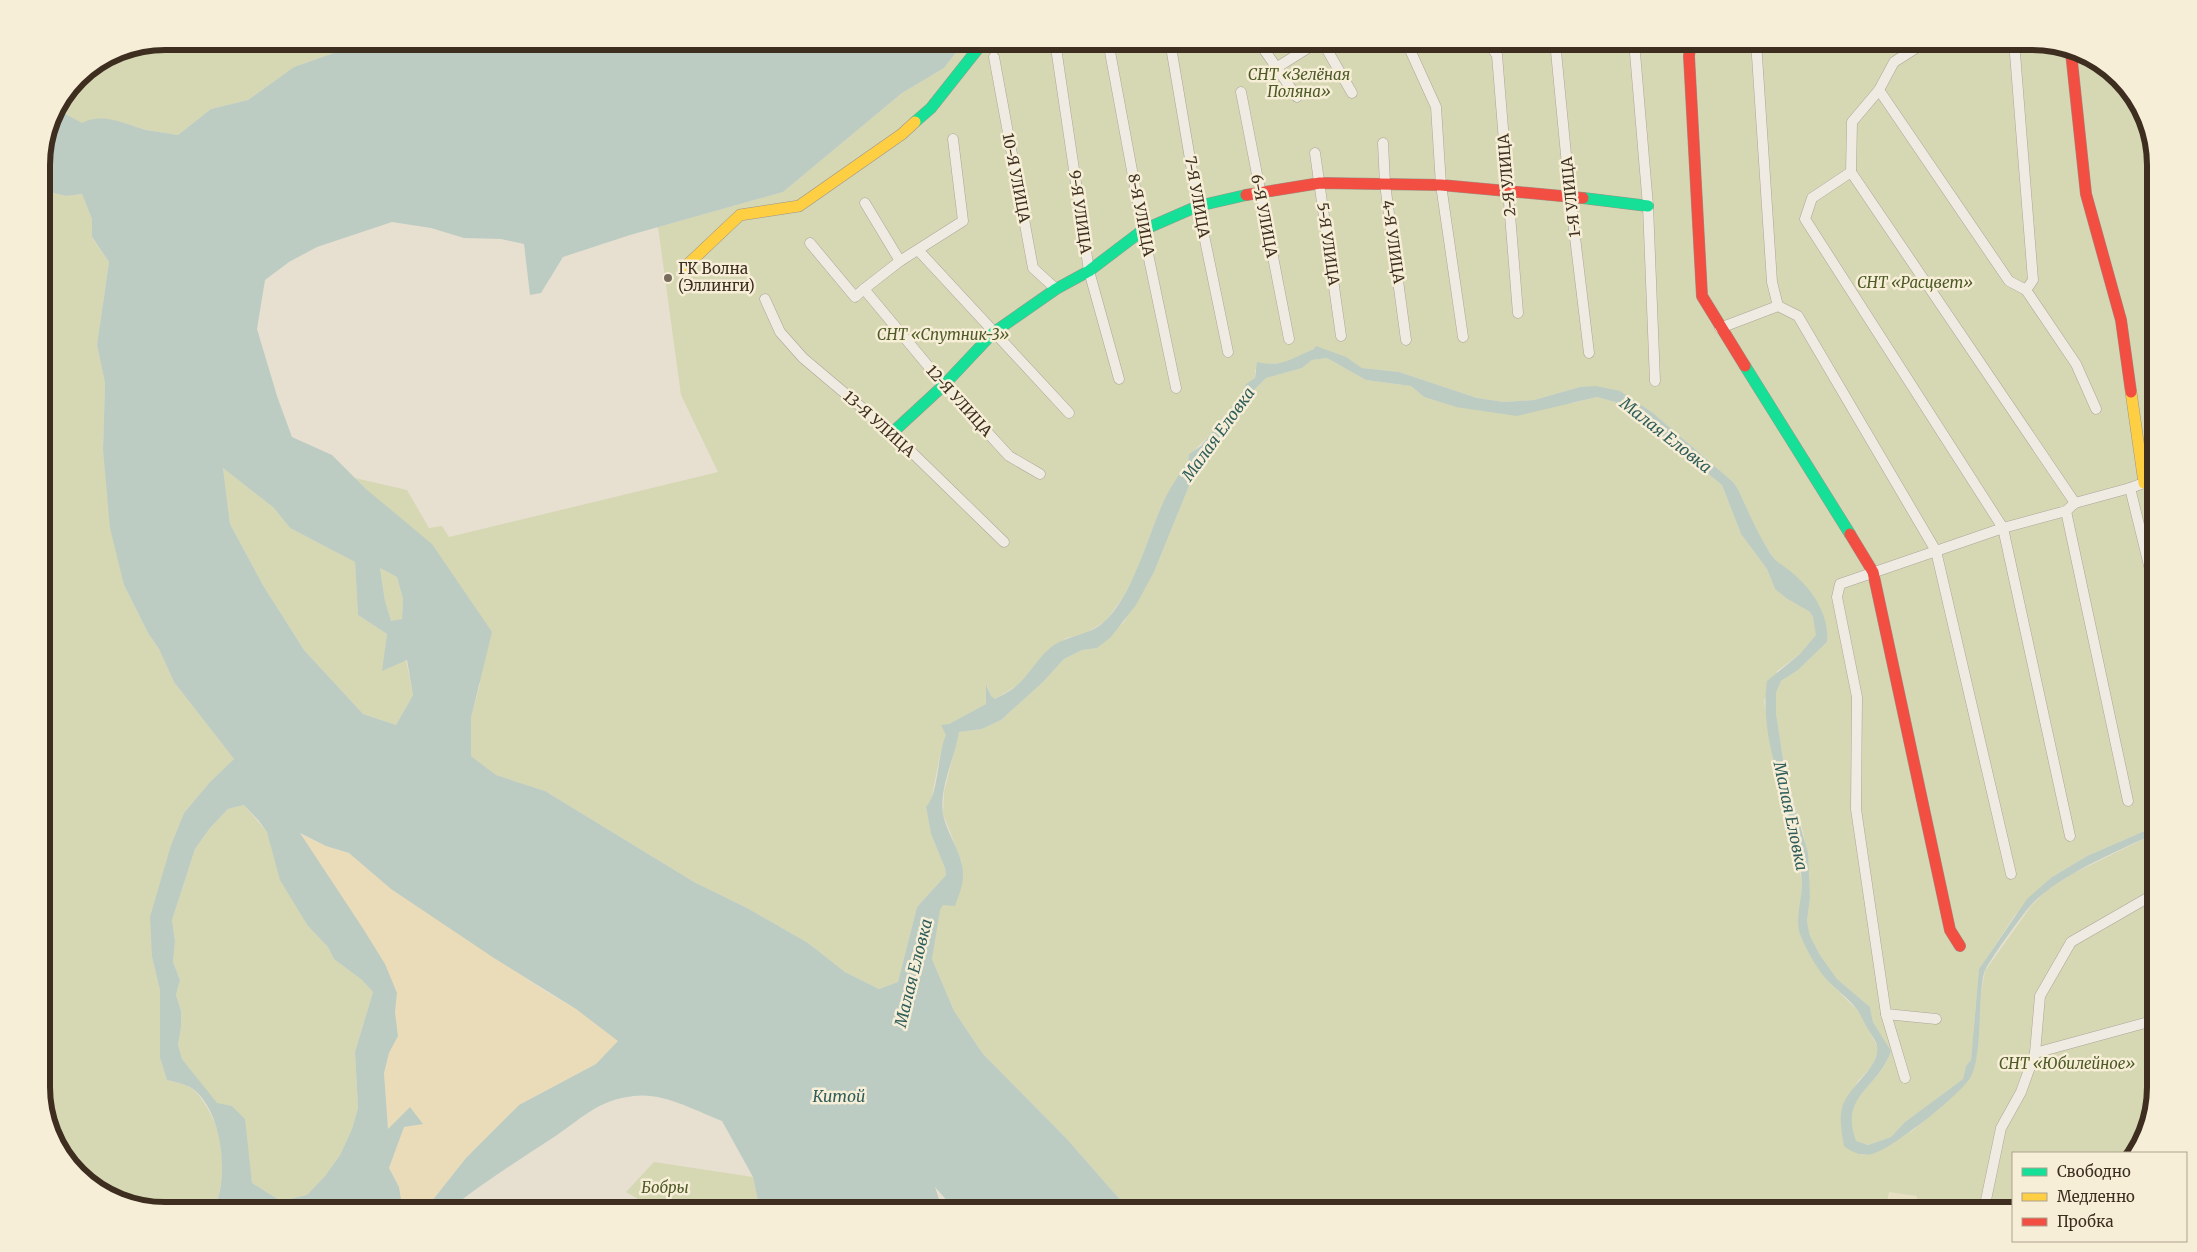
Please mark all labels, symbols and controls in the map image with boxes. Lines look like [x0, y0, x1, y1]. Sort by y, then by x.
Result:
park label: СНТ «Зелёная Поляна» [1248, 65, 1350, 101]
street label: 10-Я УЛИЦА [998, 131, 1035, 225]
street label: 2-Я УЛИЦА [1493, 132, 1520, 217]
street label: 7-Я УЛИЦА [1181, 155, 1214, 240]
street label: 1-Я УЛИЦА [1557, 155, 1584, 238]
street label: 9-Я УЛИЦА [1065, 169, 1096, 255]
street label: 8-Я УЛИЦА [1124, 172, 1159, 258]
street label: 6-Я УЛИЦА [1247, 173, 1282, 259]
street label: 4-Я УЛИЦА [1378, 199, 1409, 285]
street label: 5-Я УЛИЦА [1313, 201, 1344, 287]
place label: ГК Волна (Эллинги) [678, 259, 755, 295]
marker: ГК Волна (Эллинги) [662, 272, 674, 284]
park label: СНТ «Расцвет» [1857, 273, 1973, 292]
park label: СНТ «Спутник-3» [877, 325, 1009, 344]
street label: 12-Я УЛИЦА [922, 361, 997, 441]
water label: Малая Еловка [1177, 383, 1259, 486]
street label: 13-Я УЛИЦА [840, 386, 919, 461]
water label: Малая Еловка [1615, 392, 1716, 477]
water label: Малая Еловка [1769, 759, 1812, 872]
water label: Малая Еловка [890, 917, 936, 1030]
park label: СНТ «Юбилейное» [1999, 1054, 2135, 1073]
water label: Китой [813, 1086, 865, 1106]
legend [2012, 1152, 2187, 1242]
text: Свободно [2057, 1162, 2131, 1181]
park label: Бобры [641, 1178, 689, 1197]
text: Медленно [2057, 1187, 2135, 1206]
text: Пробка [2057, 1212, 2114, 1231]

